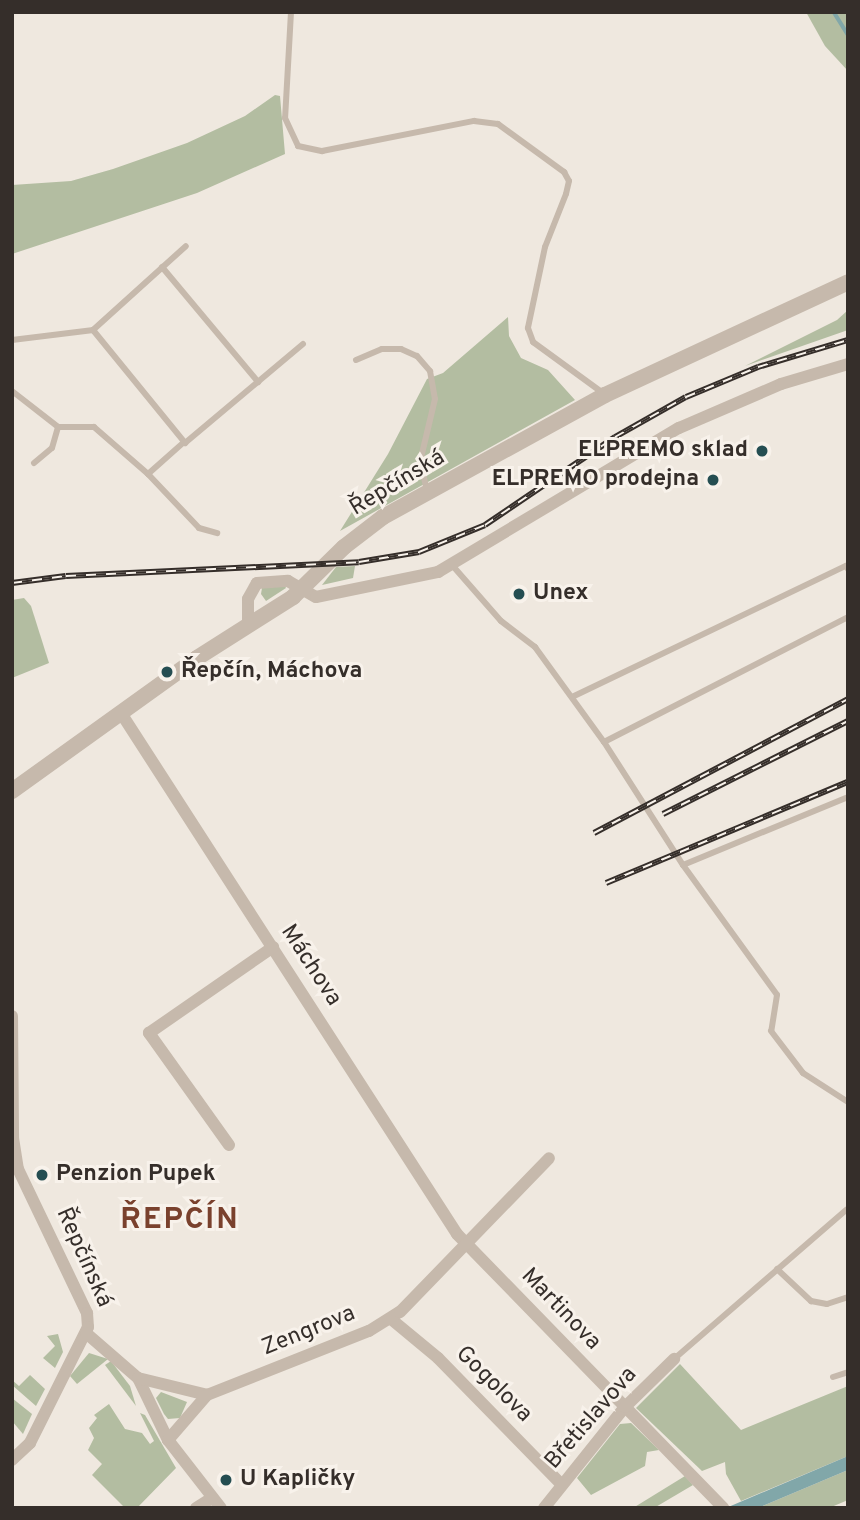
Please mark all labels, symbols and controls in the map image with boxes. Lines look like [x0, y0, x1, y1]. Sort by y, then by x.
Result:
place label: ELPREMO sklad [578, 437, 748, 465]
marker: ELPREMO sklad [754, 443, 770, 459]
street label: Řepčínská [345, 445, 451, 523]
place label: ELPREMO prodejna [492, 466, 699, 494]
marker: ELPREMO prodejna [705, 472, 721, 488]
place label: Unex [533, 580, 589, 608]
marker: Unex [511, 586, 527, 602]
place label: Řepčín, Máchova [181, 658, 362, 686]
marker: Řepčín, Máchova [159, 664, 175, 680]
street label: Máchova [274, 920, 346, 1012]
place label: Penzion Pupek [56, 1161, 216, 1189]
marker: Penzion Pupek [34, 1167, 50, 1183]
district label: ŘEPČÍN [121, 1203, 239, 1239]
street label: Řepčínská [49, 1204, 117, 1312]
street label: Martinova [514, 1263, 606, 1357]
street label: Zengrova [258, 1301, 360, 1363]
street label: Gogolova [449, 1341, 537, 1429]
street label: Břetislavova [540, 1362, 644, 1476]
place label: U Kapličky [240, 1466, 355, 1494]
marker: U Kapličky [218, 1472, 234, 1488]

